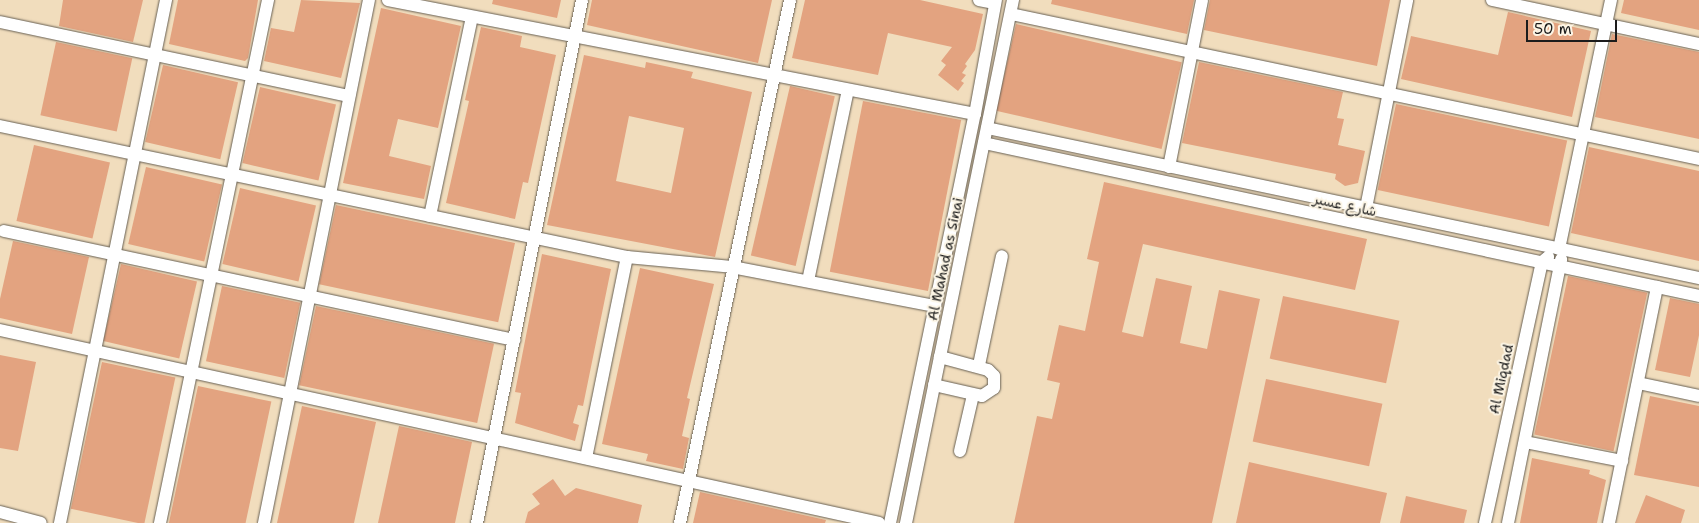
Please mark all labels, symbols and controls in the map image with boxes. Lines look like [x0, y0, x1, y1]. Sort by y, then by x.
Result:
scale bar [1529, 10, 1620, 42]
text: 50 m [1534, 19, 1572, 39]
street label: شارع عسير [1312, 190, 1378, 220]
street label: Al Mahad as Sinai [924, 196, 966, 322]
street label: Al Miqdad [1485, 343, 1517, 415]

